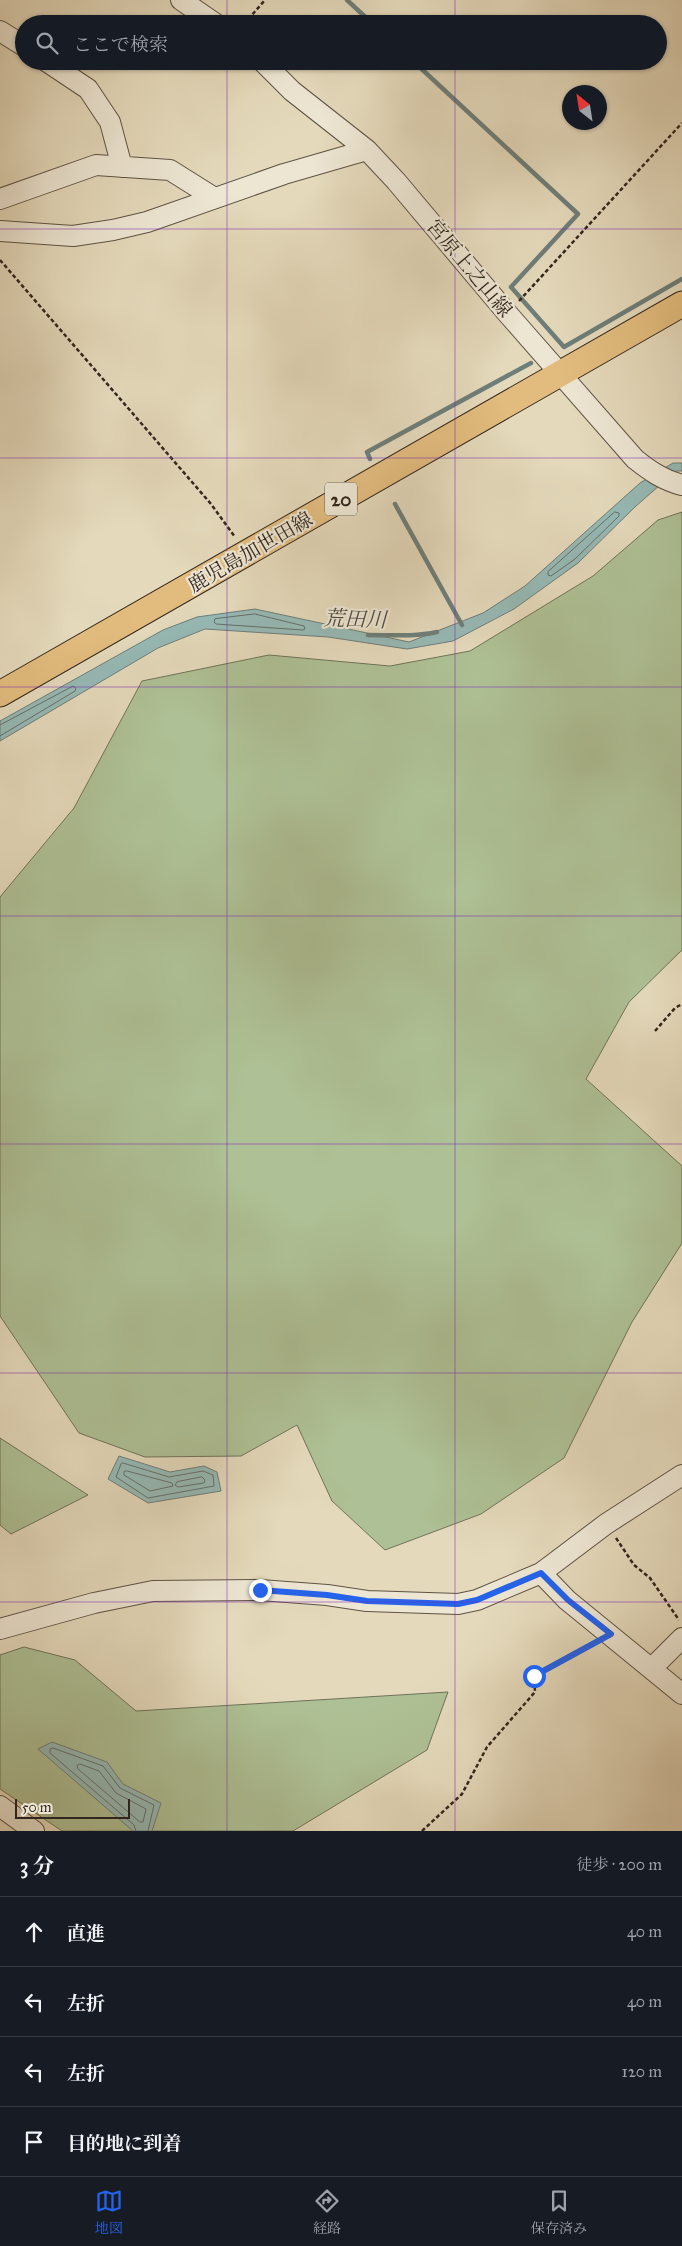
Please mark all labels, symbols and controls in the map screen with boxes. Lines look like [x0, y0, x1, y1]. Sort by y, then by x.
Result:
search box [15, 15, 667, 70]
icon: search [33, 29, 61, 57]
text: ここで検索 [73, 33, 168, 56]
north arrow [562, 85, 607, 130]
street label: 宮原上之山線 [422, 214, 518, 322]
road number: 20 [325, 482, 357, 516]
street label: 鹿児島加世田線 [183, 507, 317, 597]
water label: 荒田川 [323, 605, 389, 633]
route end [249, 1579, 272, 1602]
route start [523, 1665, 546, 1688]
scale bar [15, 1796, 130, 1819]
text: 50 m [22, 1799, 51, 1816]
text: 3 分 [20, 1853, 54, 1879]
text: 徒歩 · 200 m [576, 1855, 662, 1874]
icon: ahead [20, 1918, 48, 1946]
text: 直進 [67, 1922, 105, 1945]
text: 40 m [627, 1922, 662, 1941]
icon: left [20, 1988, 48, 2016]
text: 左折 [67, 1992, 105, 2015]
text: 40 m [627, 1992, 662, 2011]
icon: left [20, 2058, 48, 2086]
text: 左折 [67, 2062, 105, 2085]
text: 120 m [622, 2062, 662, 2081]
icon: arrive [20, 2128, 48, 2156]
text: 目的地に到着 [67, 2132, 181, 2155]
tab: 地図 [95, 2187, 123, 2237]
tab: 経路 [313, 2187, 341, 2237]
tab: 保存済み [531, 2187, 587, 2237]

